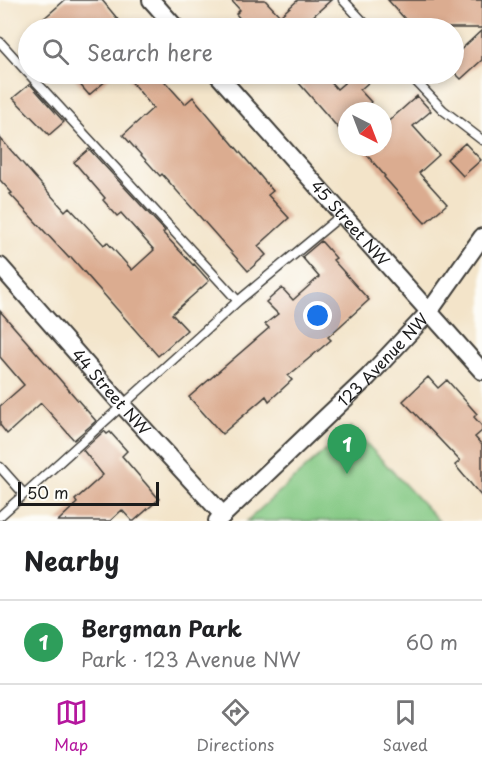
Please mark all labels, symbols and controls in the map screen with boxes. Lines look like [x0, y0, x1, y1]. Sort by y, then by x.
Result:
search box [18, 18, 464, 84]
icon: search [39, 35, 72, 68]
text: Search here [87, 35, 213, 68]
north arrow [338, 102, 392, 156]
street label: 45 Street NW [306, 174, 396, 271]
your location [303, 301, 332, 330]
street label: 123 Avenue NW [331, 307, 434, 412]
street label: 44 Street NW [67, 343, 157, 440]
pin: 1 [328, 424, 366, 474]
scale bar [18, 479, 159, 506]
text: 50 m [27, 480, 68, 504]
text: Nearby [24, 541, 119, 580]
text: Bergman Park [81, 611, 242, 644]
text: 1 [39, 627, 48, 657]
text: 60 m [406, 627, 458, 657]
text: Park · 123 Avenue NW [81, 644, 301, 674]
tab: Map [54, 696, 88, 756]
tab: Directions [196, 696, 274, 756]
tab: Saved [382, 696, 428, 756]

